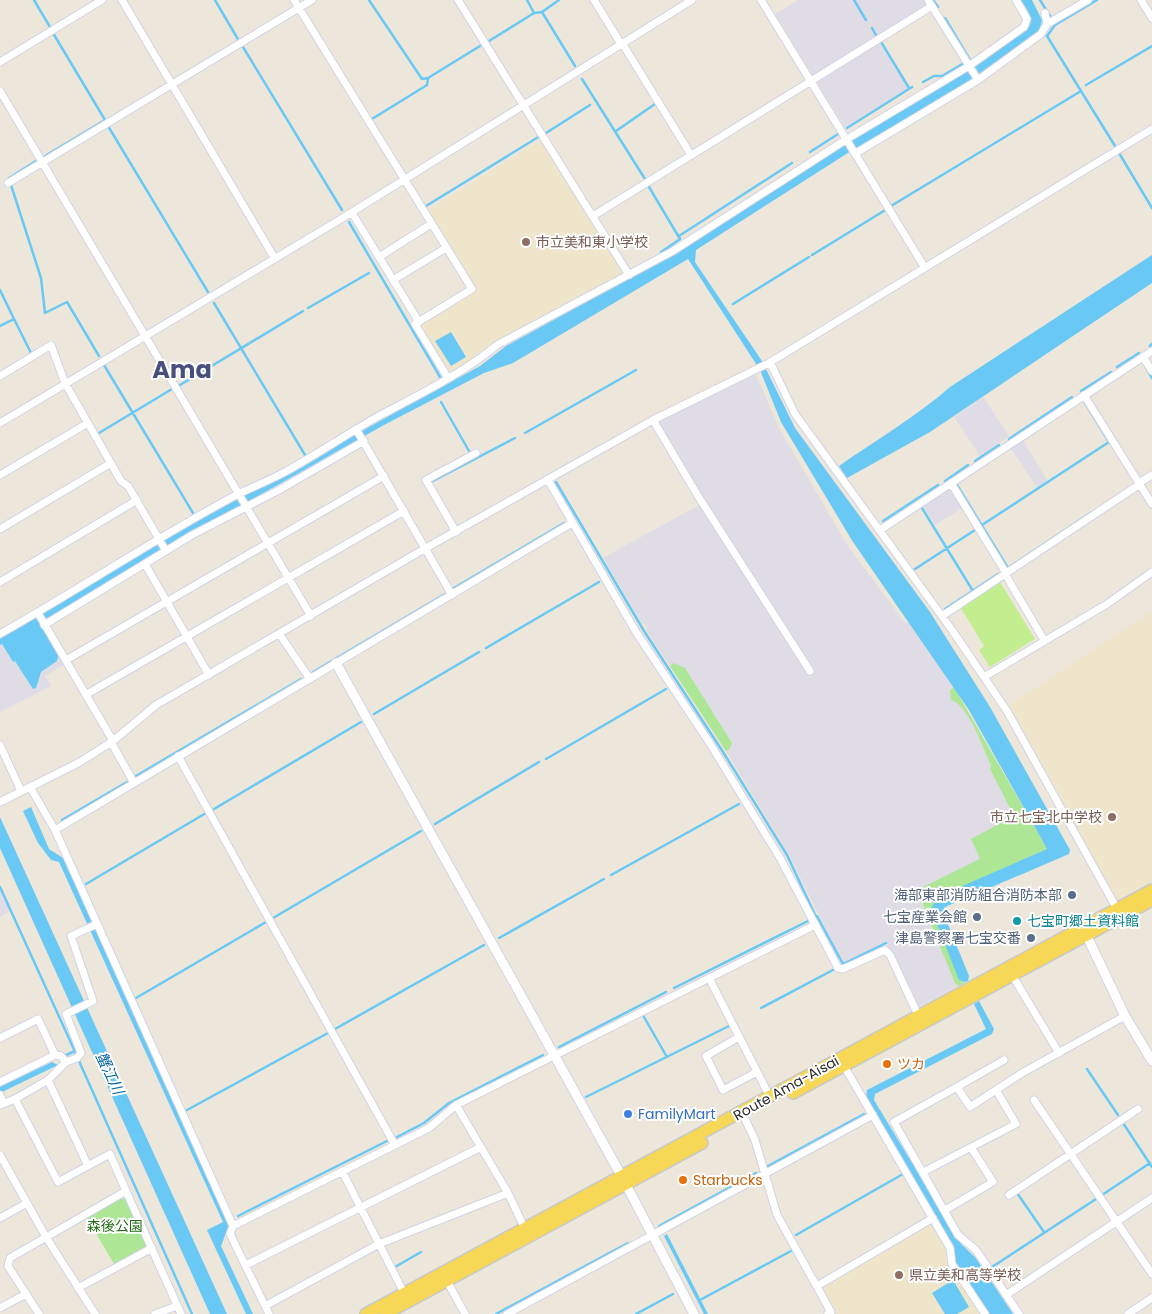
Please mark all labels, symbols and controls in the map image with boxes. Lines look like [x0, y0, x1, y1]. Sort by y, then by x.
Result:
place label: 市立美和東小学校 [536, 232, 648, 252]
marker: 市立美和東小学校 [520, 236, 532, 248]
district label: Ama [152, 353, 212, 386]
place label: 市立七宝北中学校 [990, 807, 1102, 827]
marker: 市立七宝北中学校 [1106, 811, 1118, 823]
place label: 海部東部消防組合消防本部 [894, 885, 1062, 905]
marker: 海部東部消防組合消防本部 [1066, 889, 1078, 901]
place label: 七宝産業会館 [883, 907, 967, 927]
marker: 七宝産業会館 [971, 911, 983, 923]
place label: 七宝町郷土資料館 [1027, 911, 1139, 931]
marker: 七宝町郷土資料館 [1011, 915, 1023, 927]
place label: 津島警察署七宝交番 [895, 928, 1021, 948]
marker: 津島警察署七宝交番 [1025, 932, 1037, 944]
water label: 蟹江川 [91, 1048, 130, 1100]
street label: Route Ama-Aisai [730, 1051, 842, 1125]
place label: ツカ [897, 1054, 925, 1074]
marker: ツカ [881, 1058, 893, 1070]
place label: FamilyMart [638, 1104, 716, 1124]
marker: FamilyMart [622, 1108, 634, 1120]
place label: Starbucks [693, 1170, 762, 1190]
marker: Starbucks [677, 1174, 689, 1186]
park label: 森後公園 [87, 1216, 143, 1236]
place label: 県立美和高等学校 [909, 1265, 1021, 1285]
marker: 県立美和高等学校 [893, 1269, 905, 1281]

